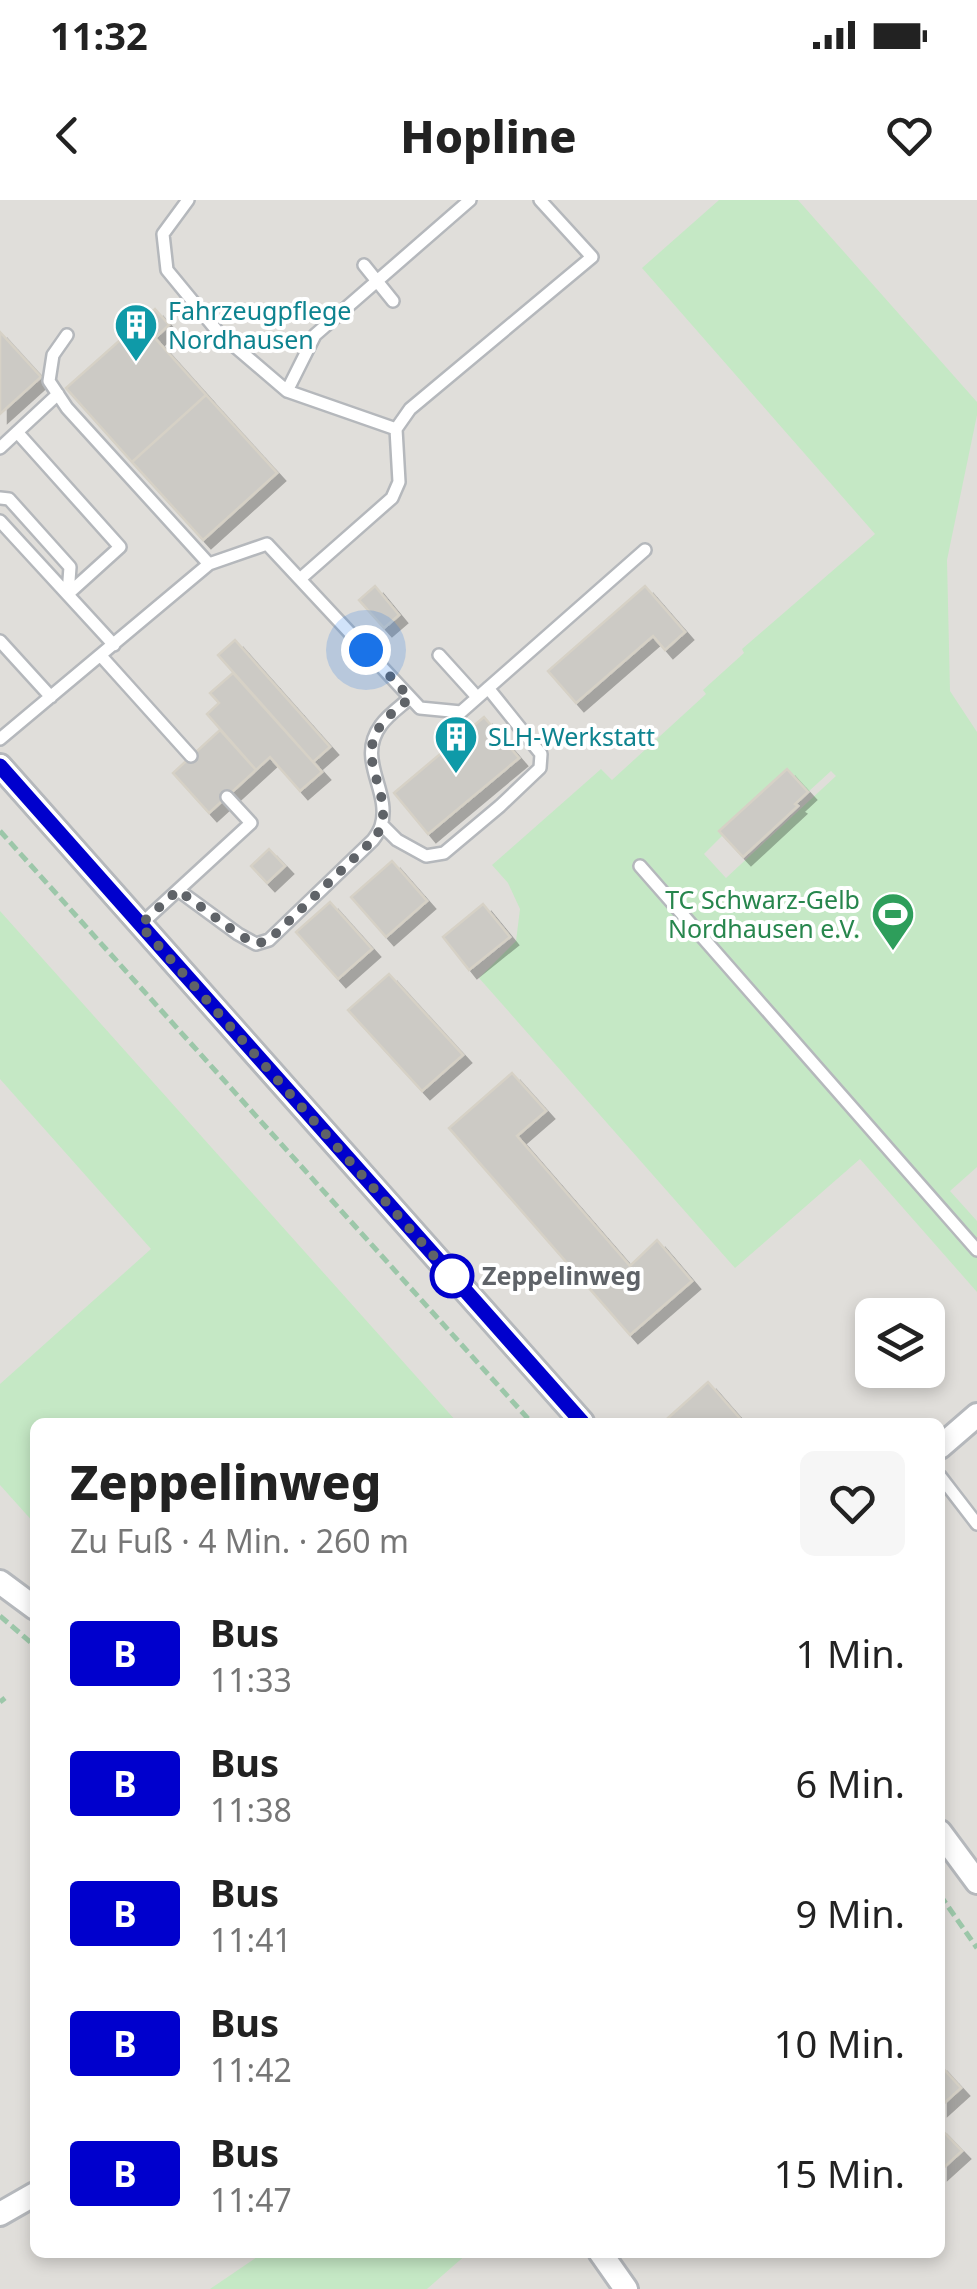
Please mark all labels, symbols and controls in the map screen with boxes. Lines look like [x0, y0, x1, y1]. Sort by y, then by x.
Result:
text: 11:32 [50, 9, 148, 61]
text: Hopline [400, 105, 577, 166]
icon: back [40, 108, 95, 163]
icon: heart [882, 108, 937, 163]
place label: Fahrzeugpflege Nordhausen [168, 293, 351, 356]
building icon: Fahrzeugpflege Nordhausen [113, 302, 159, 363]
your location [341, 625, 391, 675]
building icon: SLH-Werkstatt [433, 714, 479, 775]
place label: SLH-Werkstatt [488, 719, 655, 753]
place label: TC Schwarz-Gelb Nordhausen e.V. [665, 882, 860, 945]
sports icon: TC Schwarz-Gelb Nordhausen e.V. [870, 891, 916, 952]
marker: Zeppelinweg [431, 1255, 473, 1297]
place label: Zeppelinweg [482, 1258, 641, 1292]
map controls [855, 1298, 945, 1388]
button: layers [855, 1298, 945, 1388]
text: Zeppelinweg [70, 1449, 381, 1514]
button: heart [800, 1451, 905, 1556]
text: Zu Fuß · 4 Min. · 260 m [70, 1519, 409, 1562]
text: Bus [210, 1606, 279, 1658]
text: 1 Min. [795, 1627, 905, 1679]
text: B [113, 1630, 137, 1677]
text: 11:33 [210, 1658, 292, 1701]
text: Bus [210, 1736, 279, 1788]
text: 6 Min. [795, 1757, 905, 1809]
text: B [113, 1760, 137, 1807]
text: 11:38 [210, 1788, 292, 1831]
text: Bus [210, 1866, 279, 1918]
text: 9 Min. [795, 1887, 905, 1939]
text: B [113, 1890, 137, 1937]
text: 11:41 [210, 1918, 292, 1961]
text: Bus [210, 1996, 279, 2048]
text: 10 Min. [774, 2017, 905, 2069]
text: B [113, 2020, 137, 2067]
text: 11:42 [210, 2048, 292, 2091]
text: Bus [210, 2126, 279, 2178]
text: 15 Min. [774, 2147, 905, 2199]
text: B [113, 2150, 137, 2197]
text: 11:47 [210, 2178, 292, 2221]

